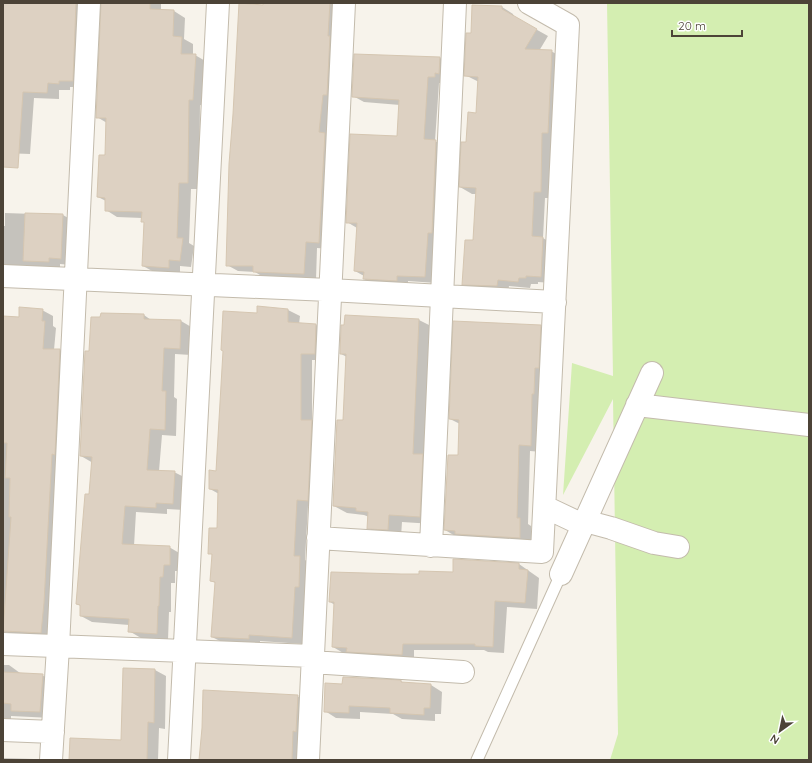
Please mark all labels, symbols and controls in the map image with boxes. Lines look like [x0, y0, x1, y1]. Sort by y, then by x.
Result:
scale bar [672, 12, 742, 38]
text: 20 m [678, 18, 706, 33]
north arrow [760, 711, 800, 751]
text: N [767, 731, 782, 747]

